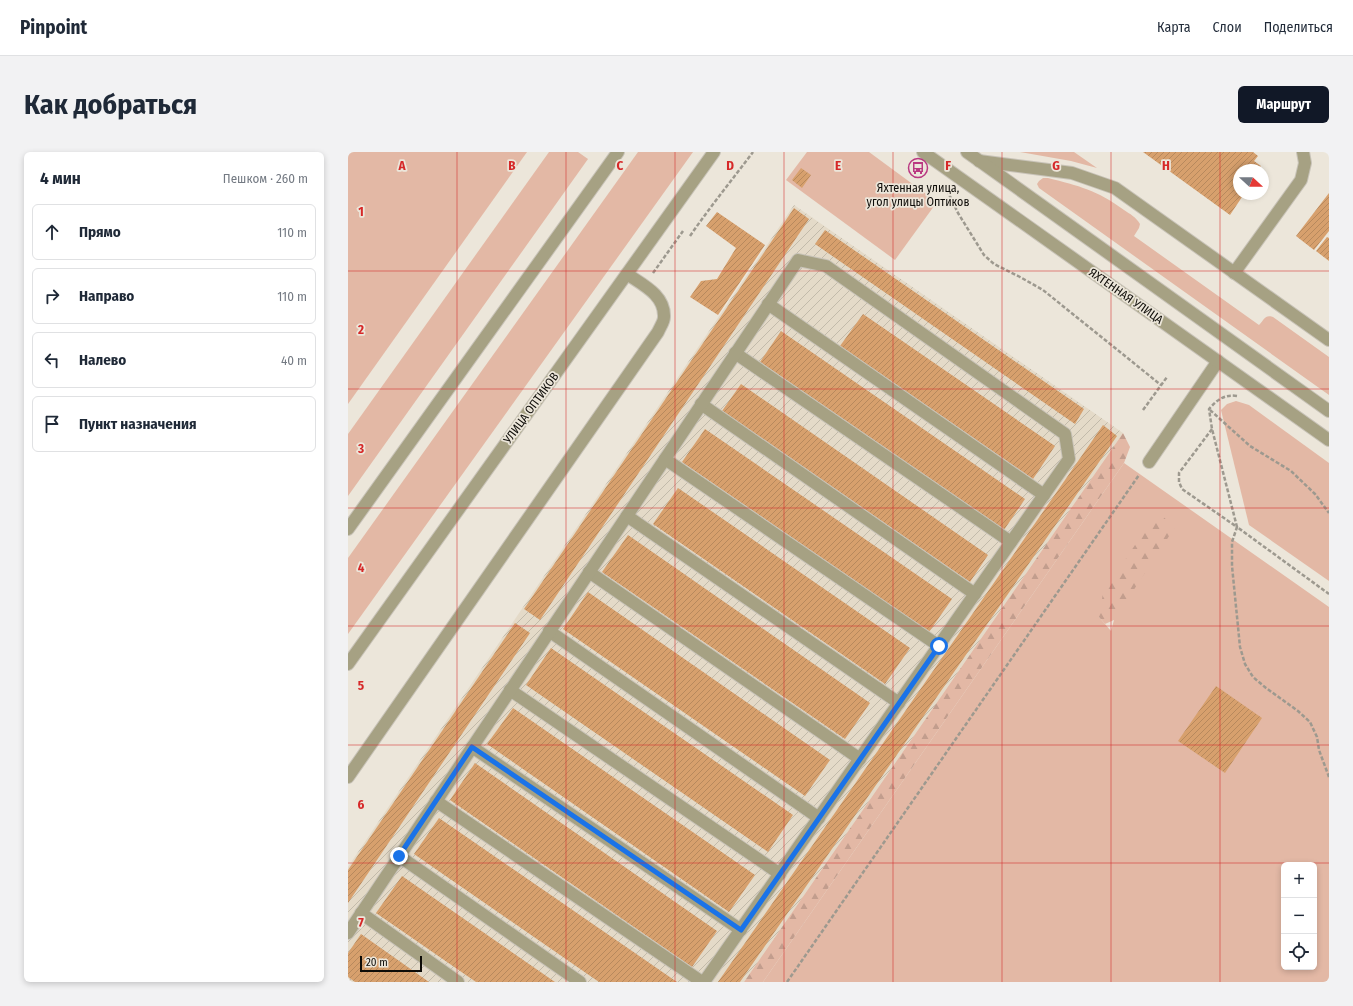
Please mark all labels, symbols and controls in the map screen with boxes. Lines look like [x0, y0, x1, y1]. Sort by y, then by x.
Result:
text: Pinpoint [20, 16, 87, 39]
text: Карта [1157, 19, 1191, 36]
text: Слои [1213, 19, 1242, 36]
text: Поделиться [1264, 19, 1333, 36]
button: Маршрут [1238, 86, 1329, 123]
text: Как добраться [24, 88, 197, 121]
bus stop icon: Яхтенная улица, угол улицы Оптиков [907, 157, 929, 179]
text: A [397, 158, 406, 173]
text: B [508, 158, 516, 173]
text: C [617, 158, 624, 173]
text: D [726, 158, 734, 173]
text: E [835, 158, 841, 173]
text: F [945, 158, 951, 173]
text: G [1052, 158, 1060, 173]
text: H [1162, 158, 1170, 173]
north arrow [1233, 164, 1269, 200]
text: 4 мин [40, 168, 81, 189]
text: Пешком · 260 m [223, 171, 308, 186]
place label: Яхтенная улица, угол улицы Оптиков [867, 181, 969, 209]
text: 1 [358, 204, 364, 219]
icon: ahead [41, 221, 63, 243]
text: Прямо [79, 223, 121, 241]
text: 110 m [277, 225, 307, 240]
street label: ЯХТЕННАЯ УЛИЦА [1086, 265, 1166, 327]
icon: right [41, 285, 63, 307]
text: Направо [79, 287, 134, 305]
text: 110 m [277, 289, 307, 304]
text: 2 [357, 322, 364, 337]
icon: left [41, 349, 63, 371]
text: Налево [79, 351, 126, 369]
text: 40 m [281, 353, 307, 368]
street label: УЛИЦА ОПТИКОВ [500, 369, 562, 447]
icon: arrive [41, 413, 63, 435]
text: Пункт назначения [79, 415, 197, 433]
text: 3 [357, 441, 364, 456]
text: 4 [358, 560, 365, 575]
route start [930, 637, 948, 655]
text: 5 [358, 678, 364, 693]
text: 6 [358, 797, 365, 812]
route end [390, 847, 408, 865]
map controls [1281, 862, 1317, 970]
button: + [1281, 862, 1317, 898]
button: − [1281, 898, 1317, 934]
text: 7 [358, 915, 364, 930]
button: locate [1281, 934, 1317, 970]
scale bar [360, 954, 422, 973]
text: 20 m [366, 956, 388, 969]

